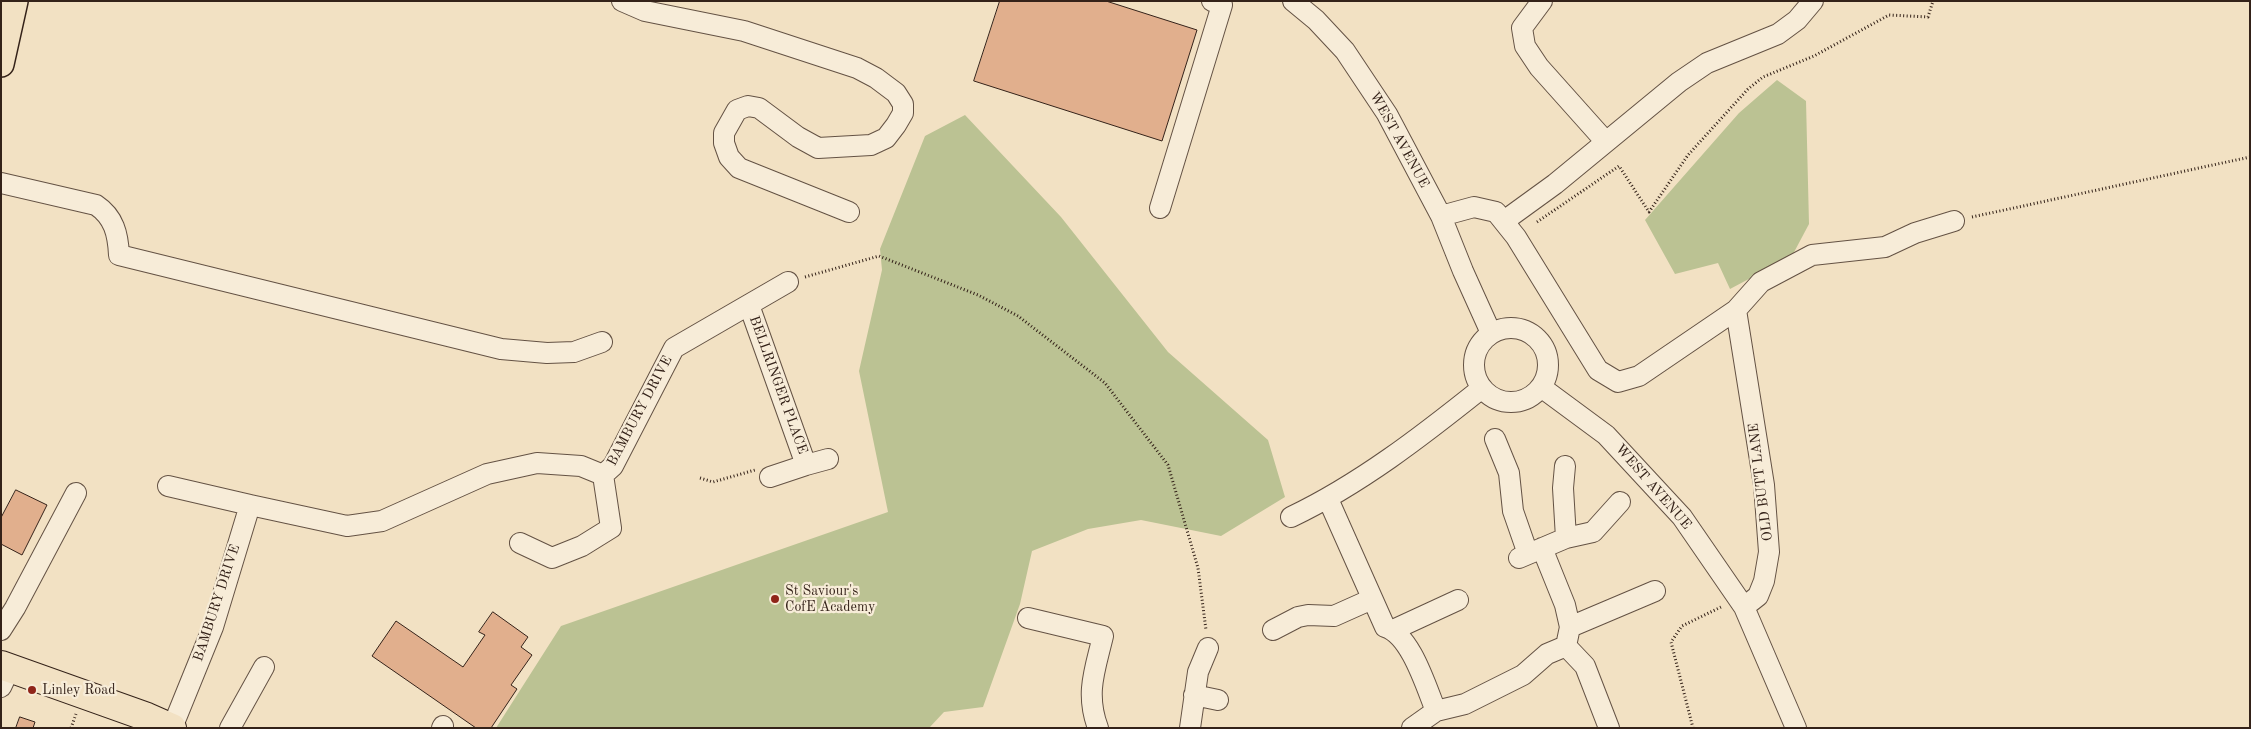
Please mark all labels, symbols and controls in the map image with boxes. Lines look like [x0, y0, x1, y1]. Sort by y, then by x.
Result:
street label: WEST AVENUE [1366, 89, 1432, 191]
street label: BELLRINGER PLACE [745, 314, 811, 456]
street label: BAMBURY DRIVE [604, 353, 676, 469]
street label: OLD BUTT LANE [1745, 422, 1777, 542]
street label: WEST AVENUE [1611, 441, 1695, 533]
street label: BAMBURY DRIVE [190, 542, 244, 664]
place label: St Saviour's CofE Academy [785, 583, 876, 616]
marker: St Saviour's CofE Academy [769, 593, 781, 605]
place label: Linley Road [42, 682, 115, 698]
marker: Linley Road [26, 684, 38, 696]

